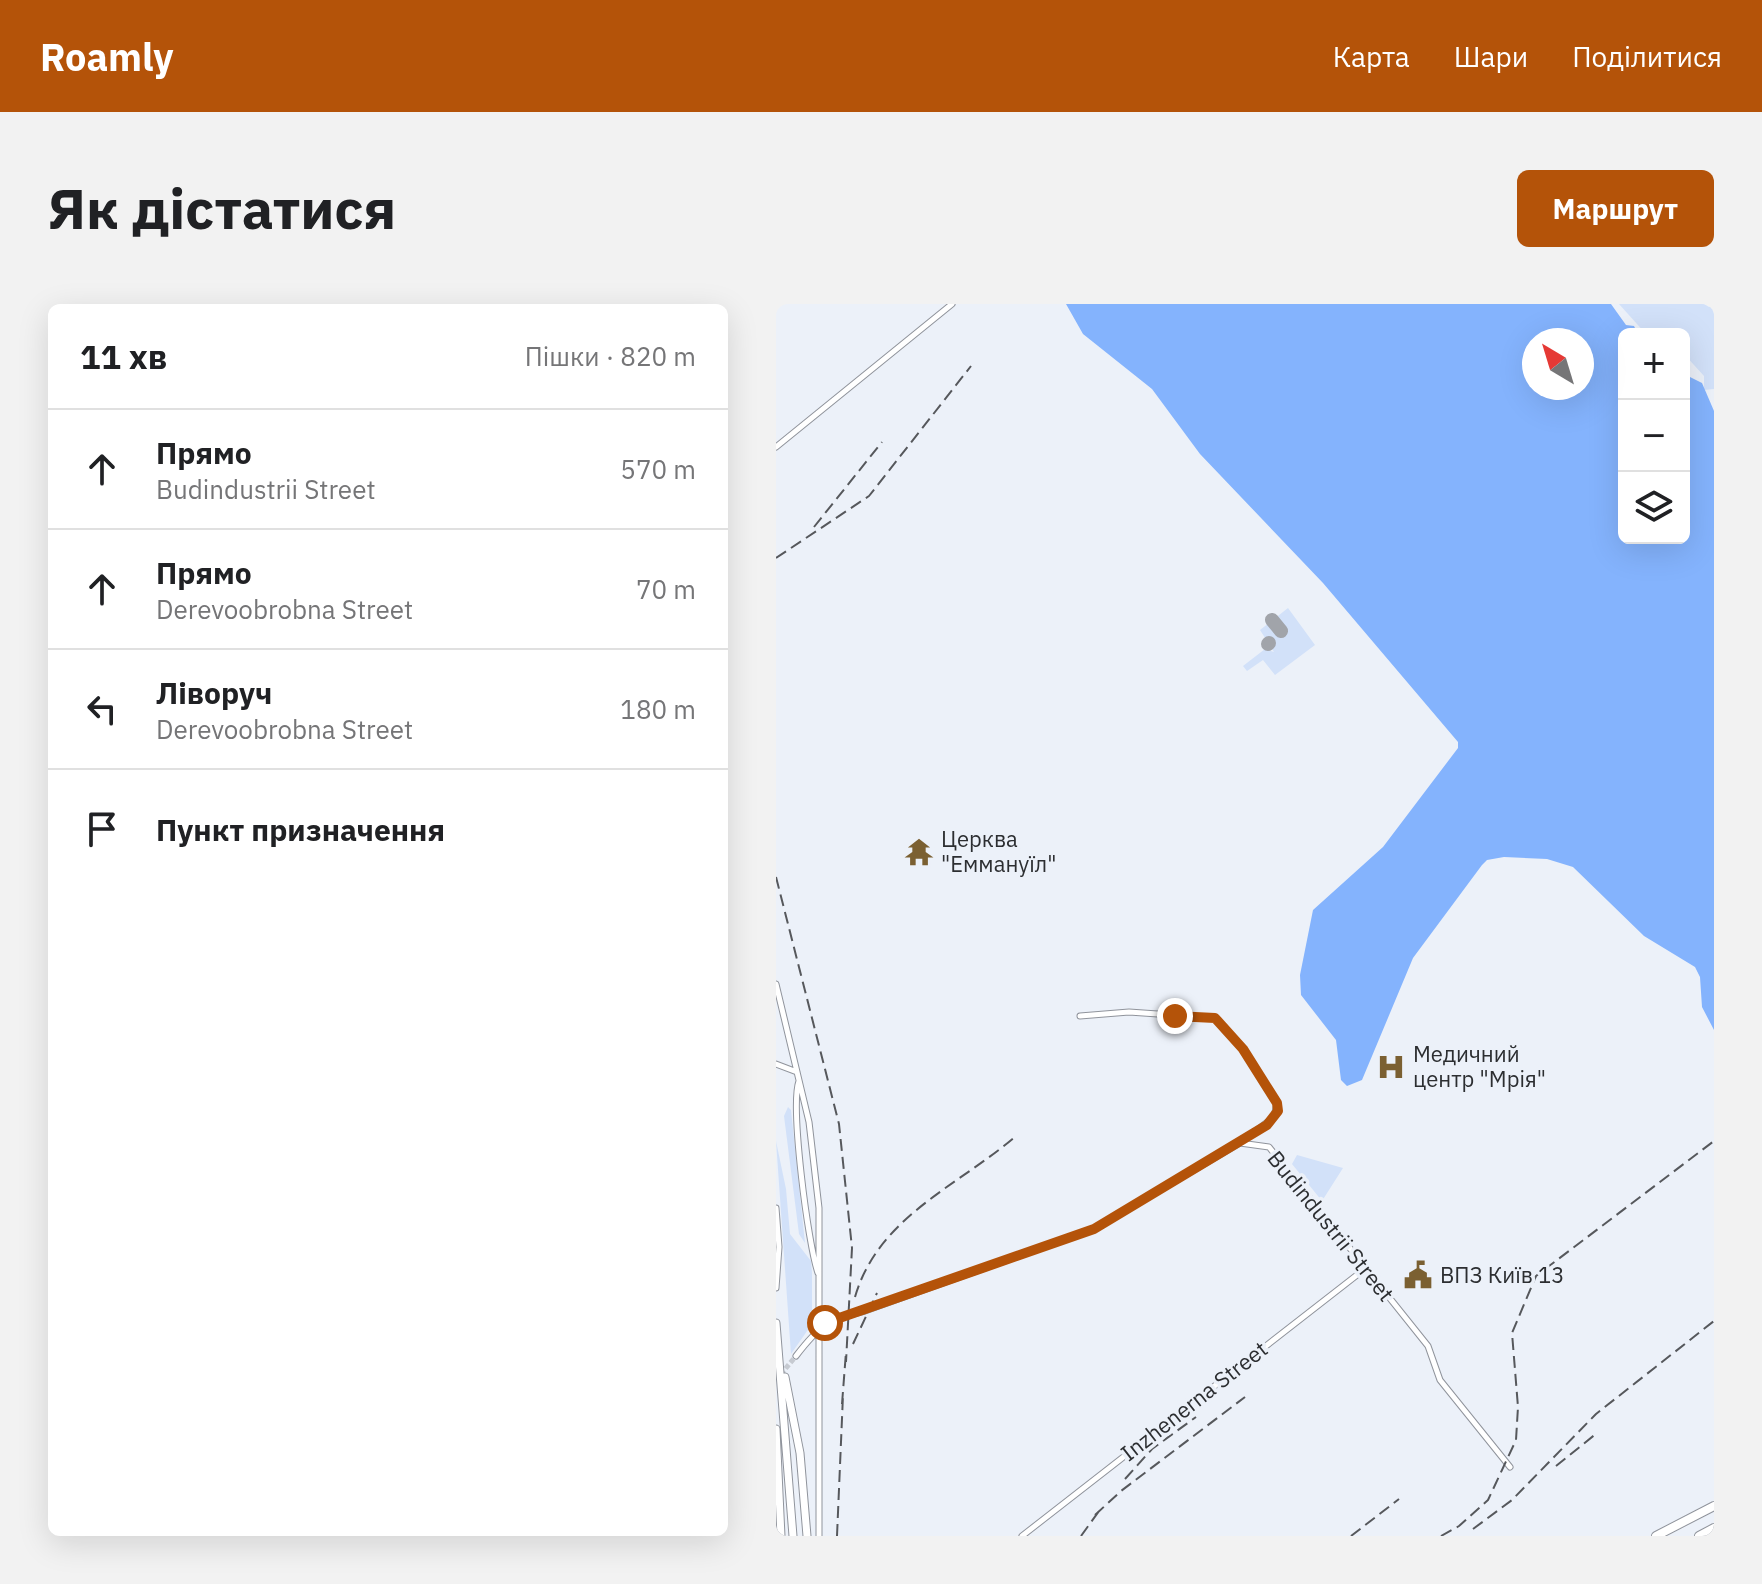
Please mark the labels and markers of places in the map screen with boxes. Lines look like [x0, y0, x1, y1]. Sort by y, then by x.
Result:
place label: Церква "Еммануїл" [941, 824, 1056, 878]
temple icon: Церква "Еммануїл" [904, 837, 934, 867]
place label: Медичний центр "Мрія" [1413, 1039, 1546, 1093]
hospital icon: Медичний центр "Мрія" [1376, 1052, 1406, 1082]
public building icon: ВПЗ Київ 13 [1403, 1260, 1433, 1290]
place label: ВПЗ Київ 13 [1440, 1260, 1565, 1289]

